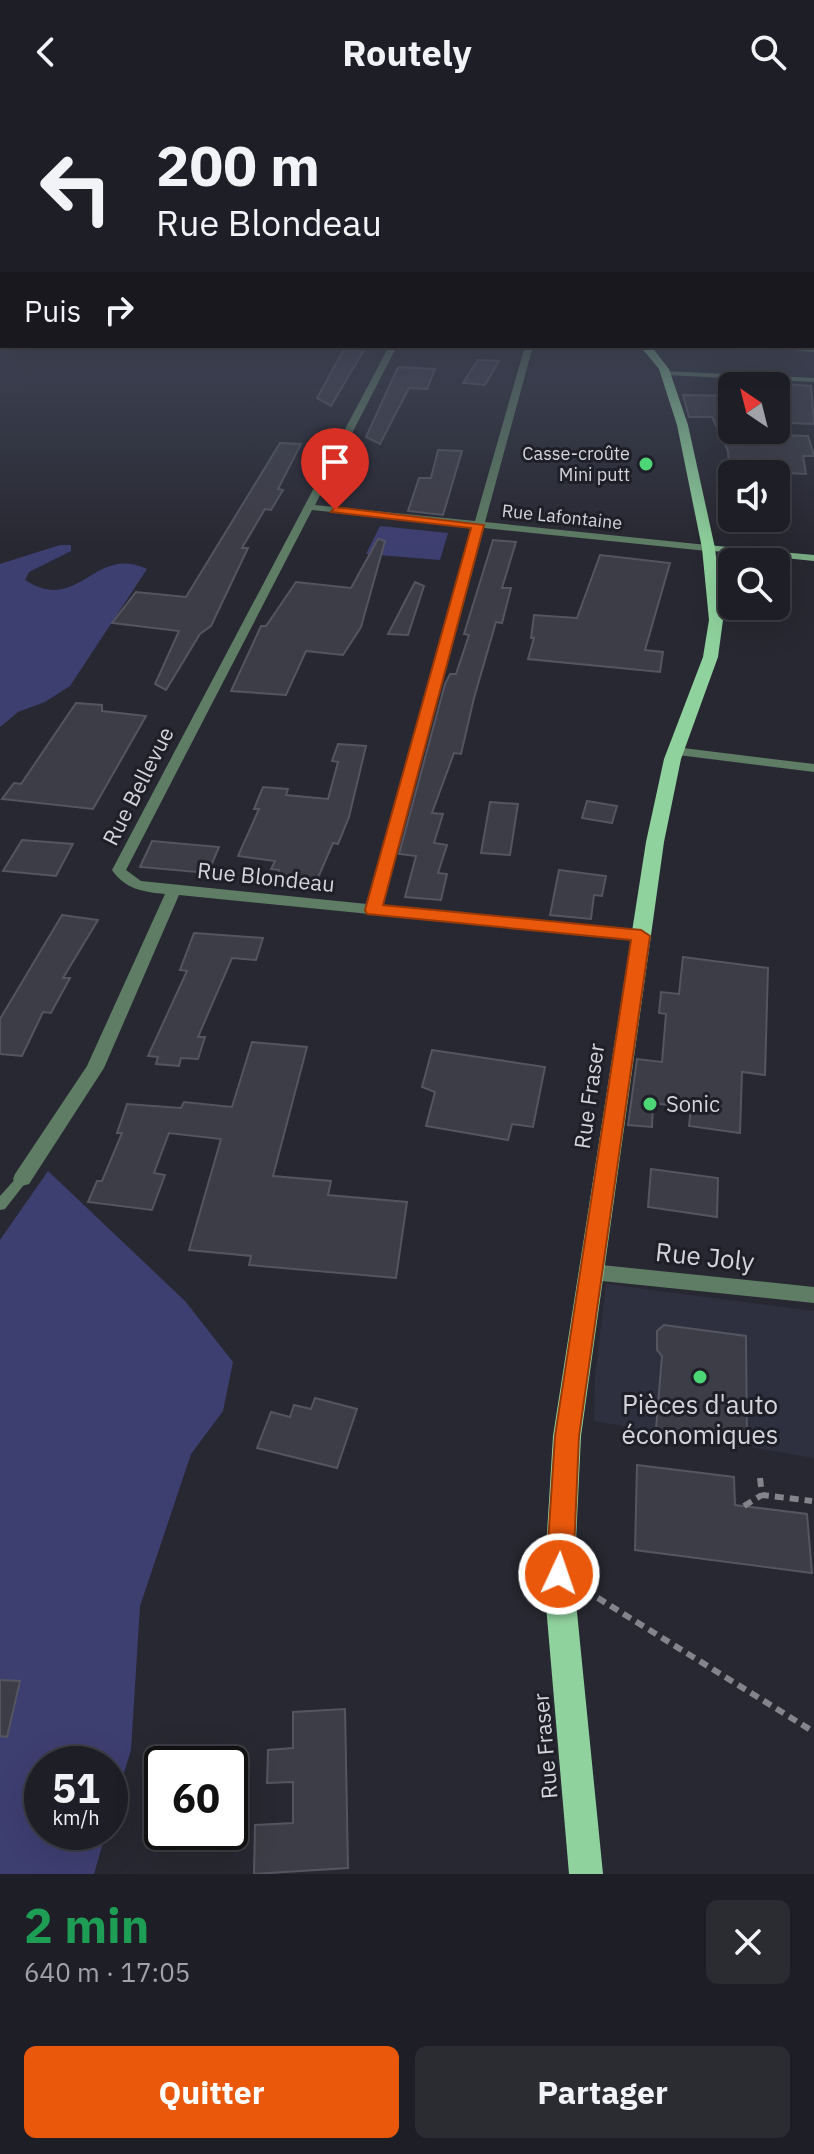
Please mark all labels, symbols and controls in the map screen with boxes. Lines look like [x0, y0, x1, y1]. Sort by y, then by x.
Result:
text: Routely [342, 29, 472, 76]
icon: back [24, 30, 68, 74]
icon: search [746, 30, 790, 74]
text: 200 m [156, 129, 320, 201]
icon: left [24, 136, 128, 240]
text: Rue Blondeau [156, 199, 382, 246]
icon: right [97, 288, 141, 332]
text: Puis [24, 291, 81, 330]
north arrow [718, 372, 790, 444]
map controls [718, 372, 790, 620]
pin [301, 428, 369, 510]
icon: arrive [313, 440, 357, 484]
place label: Casse-croûte Mini putt [522, 442, 630, 486]
marker: Casse-croûte Mini putt [637, 455, 655, 473]
button: sound [718, 460, 790, 532]
street label: Rue Lafontaine [501, 499, 624, 534]
button: search [718, 548, 790, 620]
street label: Rue Bellevue [95, 722, 180, 850]
street label: Rue Blondeau [196, 855, 336, 898]
street label: Rue Fraser [567, 1041, 610, 1151]
place label: Sonic [666, 1089, 720, 1118]
marker: Sonic [641, 1095, 659, 1113]
street label: Rue Joly [654, 1234, 756, 1278]
marker: Pièces d'auto économiques [691, 1368, 709, 1386]
place label: Pièces d'auto économiques [621, 1387, 779, 1451]
position arrow [517, 1532, 601, 1616]
street label: Rue Fraser [525, 1692, 564, 1800]
speed limit sign: 60 [144, 1746, 248, 1850]
text: 51 [52, 1762, 100, 1814]
text: km/h [52, 1804, 100, 1831]
text: 2 min [24, 1894, 149, 1956]
button: close [706, 1900, 790, 1984]
text: 640 m · 17:05 [24, 1955, 190, 1989]
button: Quitter [24, 2046, 399, 2138]
button: Partager [415, 2046, 790, 2138]

